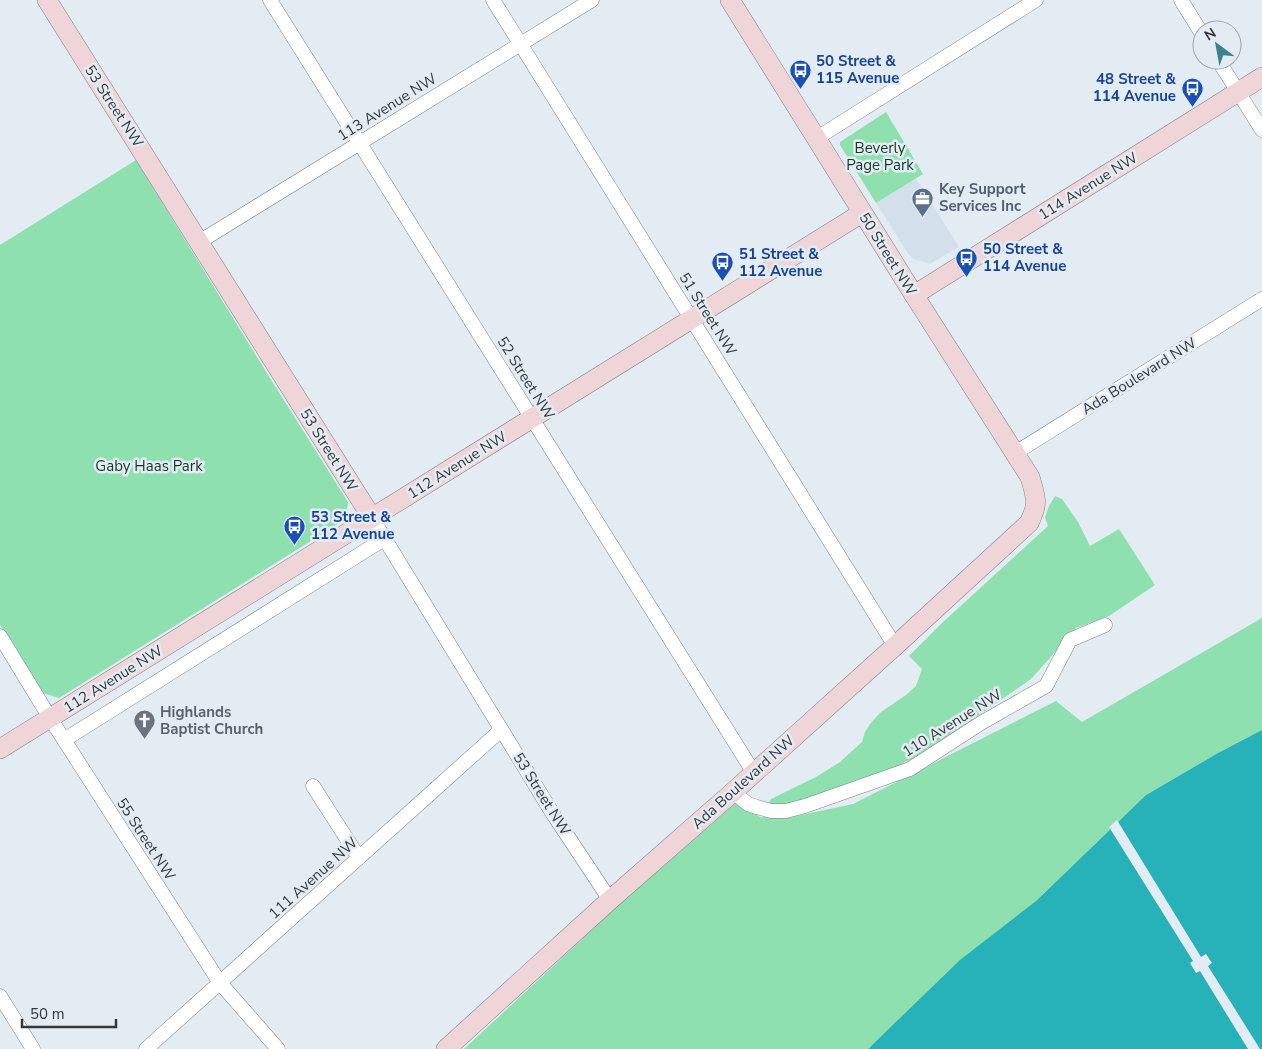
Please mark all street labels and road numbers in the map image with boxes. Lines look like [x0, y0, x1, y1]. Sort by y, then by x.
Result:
street label: 53 Street NW [80, 61, 148, 151]
street label: 113 Avenue NW [334, 68, 441, 146]
street label: 114 Avenue NW [1035, 147, 1142, 225]
street label: 50 Street NW [855, 209, 922, 300]
street label: 51 Street NW [675, 269, 742, 360]
street label: Ada Boulevard NW [1078, 332, 1200, 419]
street label: 52 Street NW [493, 333, 560, 424]
street label: 53 Street NW [296, 405, 363, 496]
street label: 112 Avenue NW [404, 426, 511, 504]
street label: 112 Avenue NW [60, 640, 167, 718]
street label: 110 Avenue NW [899, 684, 1006, 762]
street label: Ada Boulevard NW [687, 730, 799, 833]
street label: 53 Street NW [509, 749, 576, 840]
street label: 55 Street NW [112, 794, 180, 884]
street label: 111 Avenue NW [264, 832, 362, 923]

